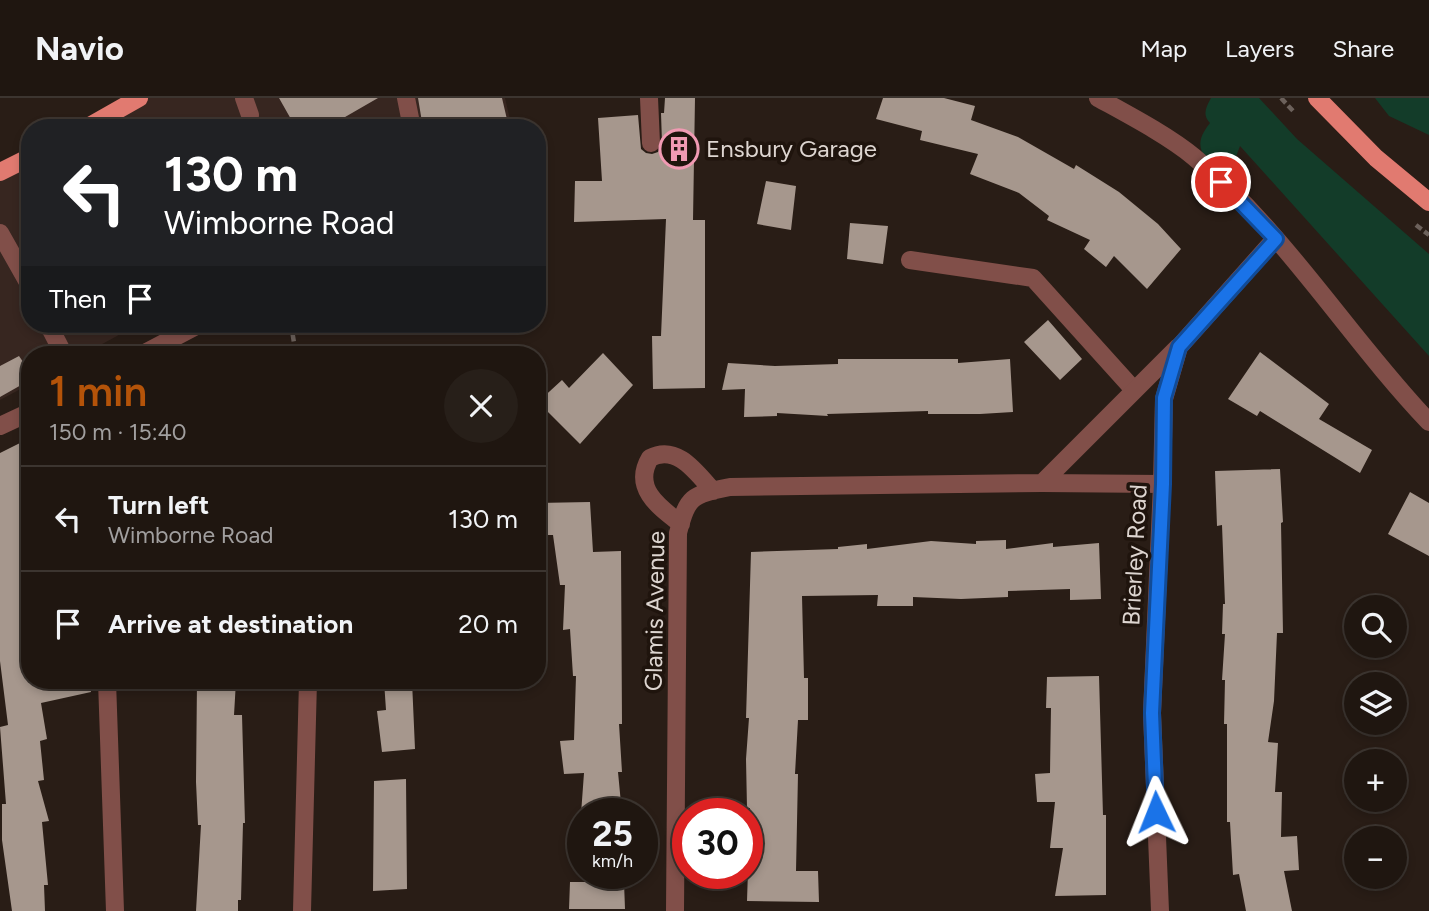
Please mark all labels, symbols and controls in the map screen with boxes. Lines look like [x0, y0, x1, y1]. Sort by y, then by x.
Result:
text: Navio [35, 29, 124, 68]
text: Map [1140, 34, 1187, 63]
text: Layers [1225, 34, 1294, 63]
text: Share [1332, 34, 1394, 63]
building icon: Ensbury Garage [658, 128, 700, 170]
place label: Ensbury Garage [706, 134, 877, 163]
text: 130 m [164, 144, 298, 203]
icon: left [49, 147, 140, 238]
pin [1191, 152, 1251, 212]
icon: arrive [1202, 163, 1240, 201]
text: Wimborne Road [164, 204, 394, 242]
icon: arrive [121, 280, 159, 318]
text: Then [49, 283, 107, 315]
text: 1 min [49, 366, 147, 417]
button: close [444, 369, 518, 443]
text: 150 m · 15:40 [49, 418, 187, 446]
street label: Brierley Road [1116, 484, 1153, 626]
text: Turn left [108, 489, 209, 521]
icon: left [49, 500, 87, 538]
text: 130 m [448, 503, 518, 535]
text: Wimborne Road [108, 521, 274, 549]
street label: Glamis Avenue [639, 531, 670, 691]
map controls [1344, 595, 1407, 889]
button: search [1344, 595, 1407, 658]
icon: arrive [49, 605, 87, 643]
text: Arrive at destination [108, 608, 353, 640]
text: 20 m [458, 608, 518, 640]
button: layers [1344, 672, 1407, 735]
button: + [1344, 749, 1407, 812]
position arrow [1119, 775, 1193, 849]
speed limit sign: 30 [672, 798, 763, 889]
text: 25 [592, 813, 633, 855]
button: − [1344, 826, 1407, 889]
text: km/h [592, 850, 633, 872]

